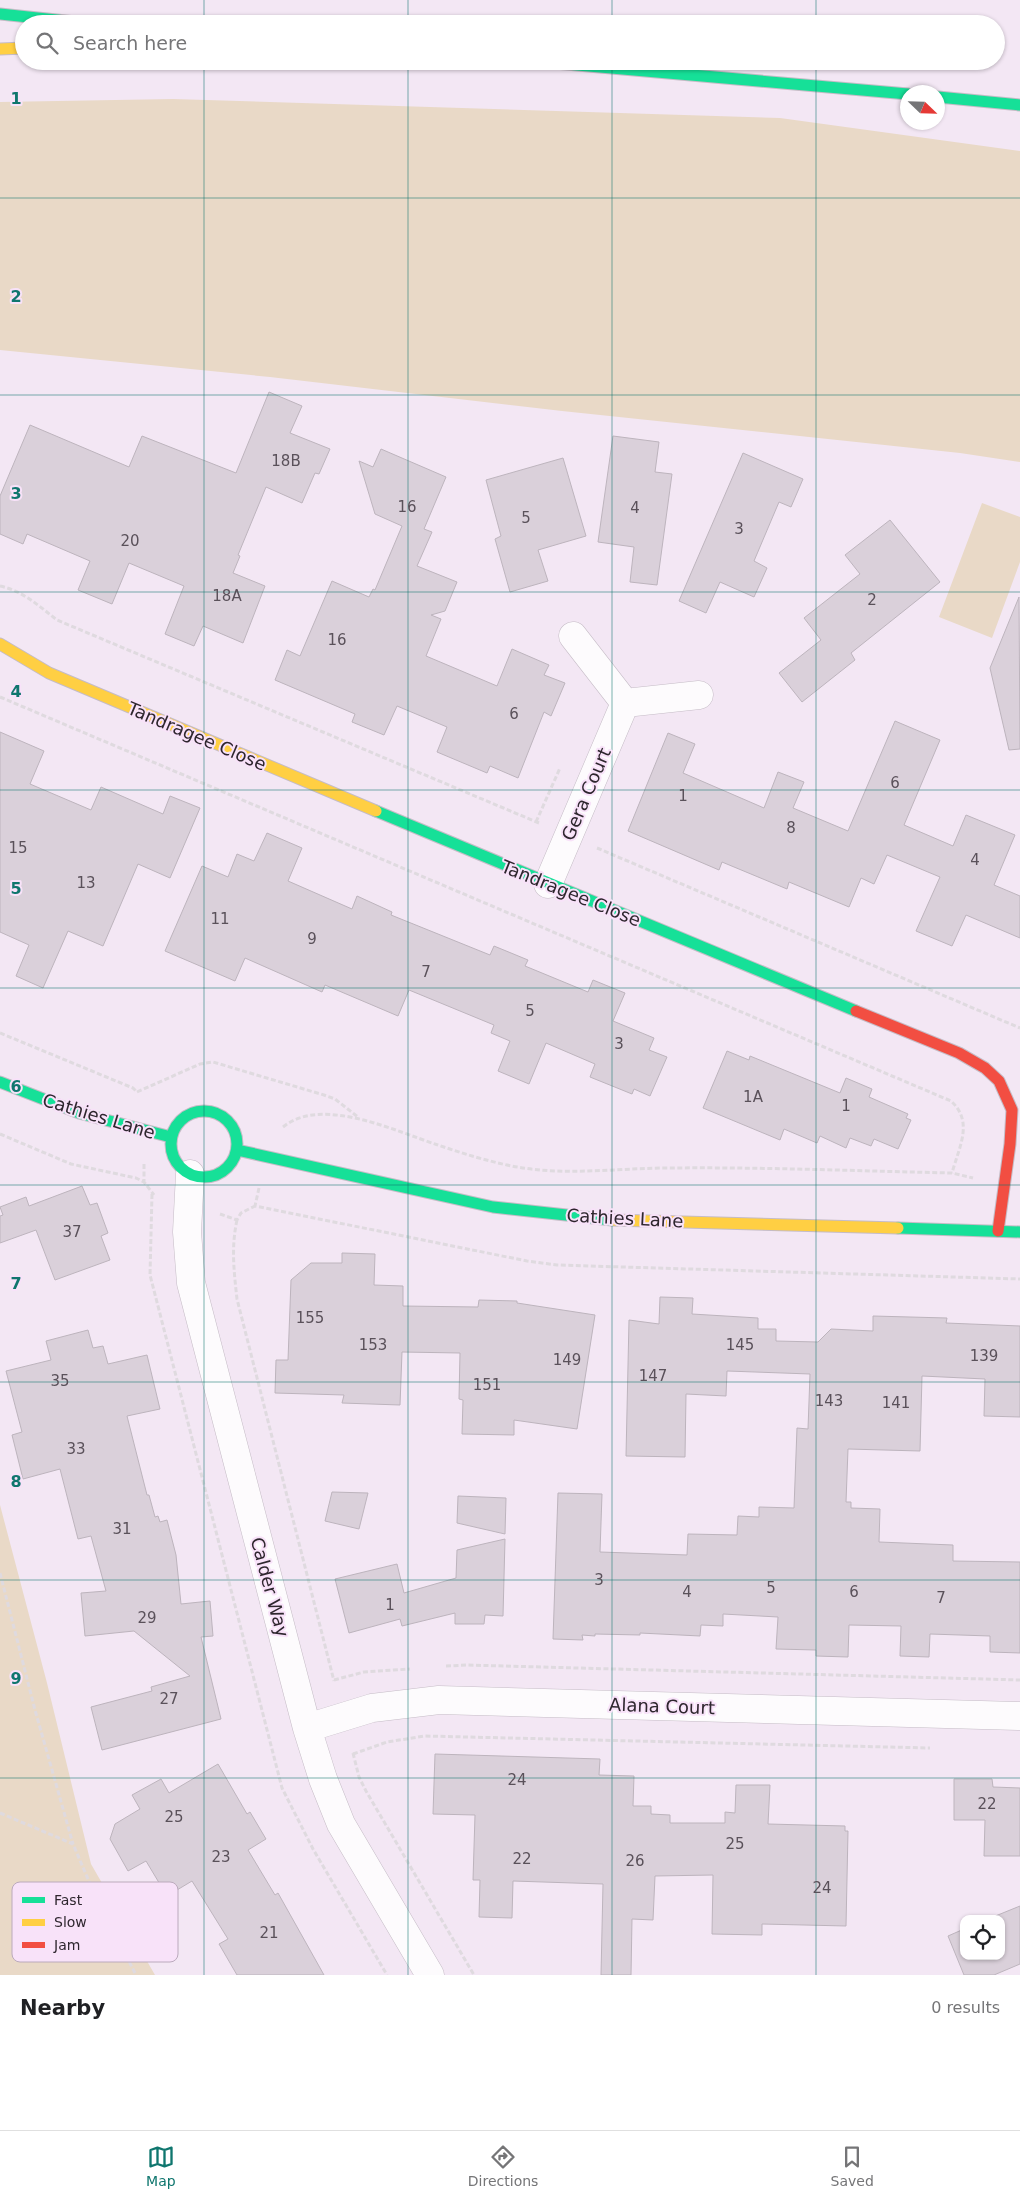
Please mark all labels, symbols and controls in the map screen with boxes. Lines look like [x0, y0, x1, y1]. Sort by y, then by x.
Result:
search box [15, 15, 1005, 70]
icon: search [33, 29, 61, 57]
text: Search here [73, 32, 187, 54]
north arrow [900, 85, 945, 130]
text: 1 [10, 89, 22, 108]
text: 2 [10, 287, 22, 306]
house number: 18B [271, 452, 301, 470]
text: 3 [10, 484, 22, 503]
house number: 16 [397, 498, 417, 516]
house number: 4 [630, 499, 640, 517]
house number: 5 [521, 509, 531, 527]
house number: 3 [734, 520, 744, 538]
house number: 20 [120, 532, 140, 550]
house number: 18A [212, 587, 242, 605]
house number: 2 [867, 591, 877, 609]
house number: 16 [327, 631, 347, 649]
text: 4 [10, 682, 22, 701]
street label: Tandragee Close [124, 697, 270, 775]
house number: 6 [509, 705, 519, 723]
street label: Gera Court [557, 745, 615, 843]
house number: 6 [890, 774, 900, 792]
house number: 1 [678, 787, 688, 805]
house number: 8 [786, 819, 796, 837]
house number: 15 [8, 839, 28, 857]
house number: 4 [970, 851, 980, 869]
street label: Tandragee Close [497, 855, 644, 931]
house number: 13 [76, 874, 96, 892]
text: 5 [10, 879, 22, 898]
house number: 11 [210, 910, 230, 928]
house number: 9 [307, 930, 317, 948]
house number: 7 [421, 963, 431, 981]
house number: 5 [525, 1002, 535, 1020]
house number: 3 [614, 1035, 624, 1053]
text: 6 [10, 1077, 22, 1096]
house number: 1A [743, 1088, 764, 1106]
street label: Cathies Lane [40, 1089, 158, 1143]
house number: 1 [841, 1097, 851, 1115]
street label: Cathies Lane [566, 1204, 684, 1232]
house number: 37 [62, 1223, 82, 1241]
text: 7 [10, 1274, 22, 1293]
house number: 155 [296, 1309, 324, 1327]
house number: 153 [359, 1336, 387, 1354]
house number: 145 [726, 1336, 754, 1354]
house number: 139 [970, 1347, 998, 1365]
house number: 149 [553, 1351, 581, 1369]
house number: 147 [639, 1367, 667, 1385]
house number: 35 [50, 1372, 70, 1390]
house number: 151 [473, 1376, 501, 1394]
house number: 143 [815, 1392, 843, 1410]
house number: 141 [882, 1394, 910, 1412]
house number: 33 [66, 1440, 86, 1458]
text: 8 [10, 1472, 22, 1491]
house number: 31 [112, 1520, 132, 1538]
street label: Calder Way [247, 1535, 294, 1640]
house number: 3 [594, 1571, 604, 1589]
house number: 5 [766, 1579, 776, 1597]
house number: 4 [682, 1583, 692, 1601]
house number: 6 [849, 1583, 859, 1601]
house number: 7 [936, 1589, 946, 1607]
house number: 1 [385, 1596, 395, 1614]
house number: 29 [137, 1609, 157, 1627]
text: 9 [10, 1669, 22, 1688]
house number: 27 [159, 1690, 179, 1708]
street label: Alana Court [609, 1694, 715, 1718]
house number: 24 [507, 1771, 527, 1789]
house number: 22 [977, 1795, 997, 1813]
house number: 25 [164, 1808, 184, 1826]
house number: 25 [725, 1835, 745, 1853]
house number: 23 [211, 1848, 231, 1866]
house number: 22 [512, 1850, 532, 1868]
house number: 26 [625, 1852, 645, 1870]
house number: 24 [812, 1879, 832, 1897]
legend [12, 1882, 178, 1962]
text: Fast [54, 1892, 83, 1908]
text: Slow [54, 1914, 87, 1930]
map controls [960, 1915, 1005, 1960]
button: locate [960, 1915, 1005, 1960]
house number: 21 [259, 1924, 279, 1942]
text: Jam [53, 1937, 80, 1953]
text: Nearby [20, 1996, 105, 2020]
text: 0 results [931, 1998, 1000, 2017]
tab: Map [146, 2143, 176, 2189]
tab: Directions [468, 2143, 538, 2189]
tab: Saved [831, 2143, 874, 2189]

